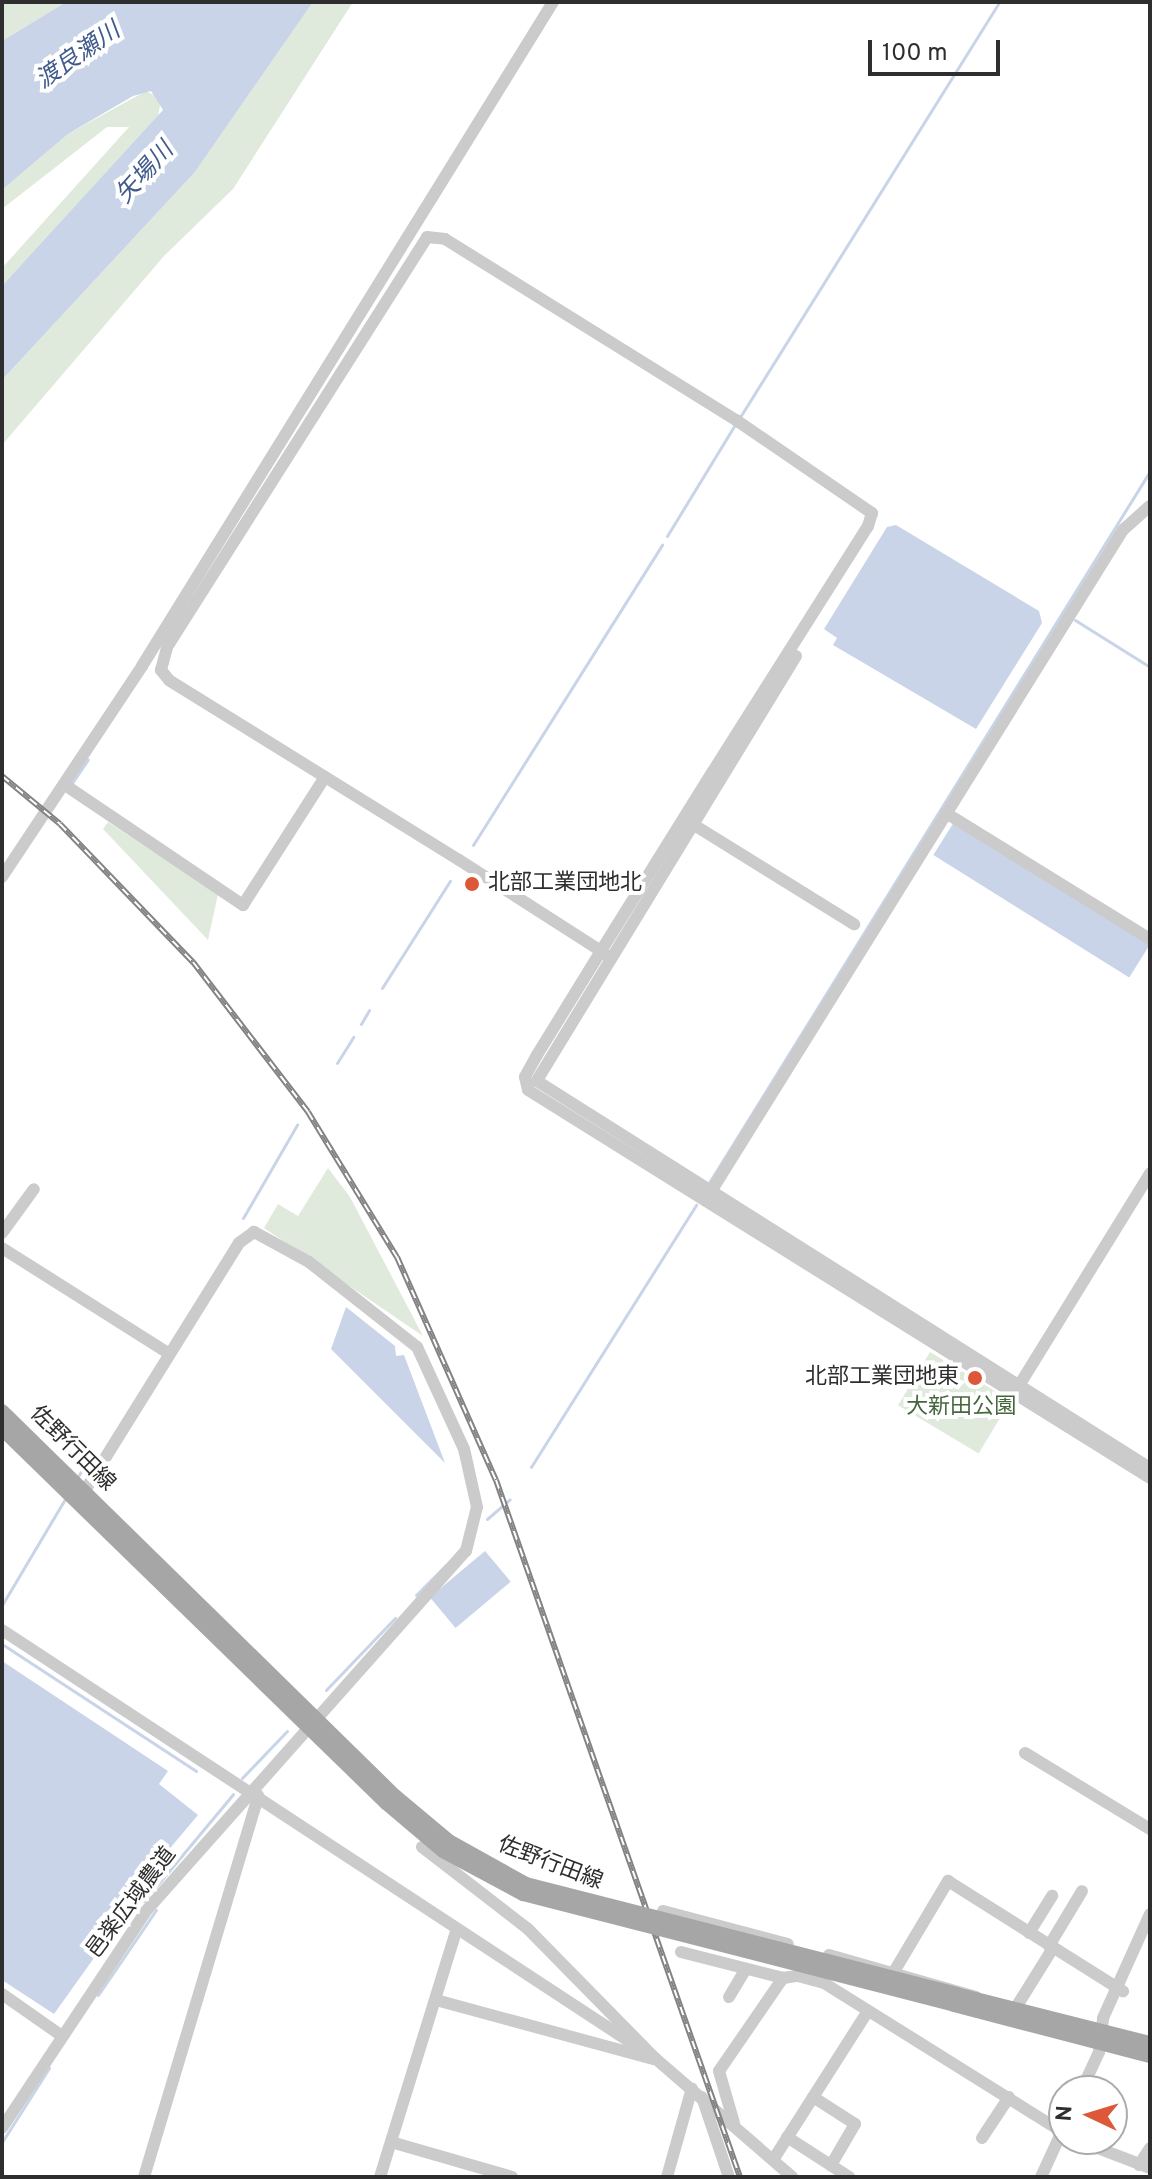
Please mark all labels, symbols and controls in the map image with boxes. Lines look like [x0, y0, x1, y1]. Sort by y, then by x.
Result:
water label: 渡良瀬川 [31, 18, 127, 96]
scale bar [872, 24, 1004, 74]
text: 100 m [882, 39, 948, 69]
water label: 矢場川 [111, 138, 181, 210]
place label: 北部工業団地北 [488, 871, 642, 897]
marker: 北部工業団地北 [463, 875, 481, 893]
place label: 北部工業団地東 [805, 1365, 959, 1391]
marker: 北部工業団地東 [966, 1369, 984, 1387]
park label: 大新田公園 [906, 1395, 1016, 1421]
street label: 佐野行田線 [24, 1401, 120, 1497]
street label: 佐野行田線 [494, 1832, 606, 1896]
street label: 邑楽広域農道 [82, 1842, 182, 1964]
north arrow [1048, 2075, 1128, 2155]
text: N [1052, 2105, 1080, 2122]

